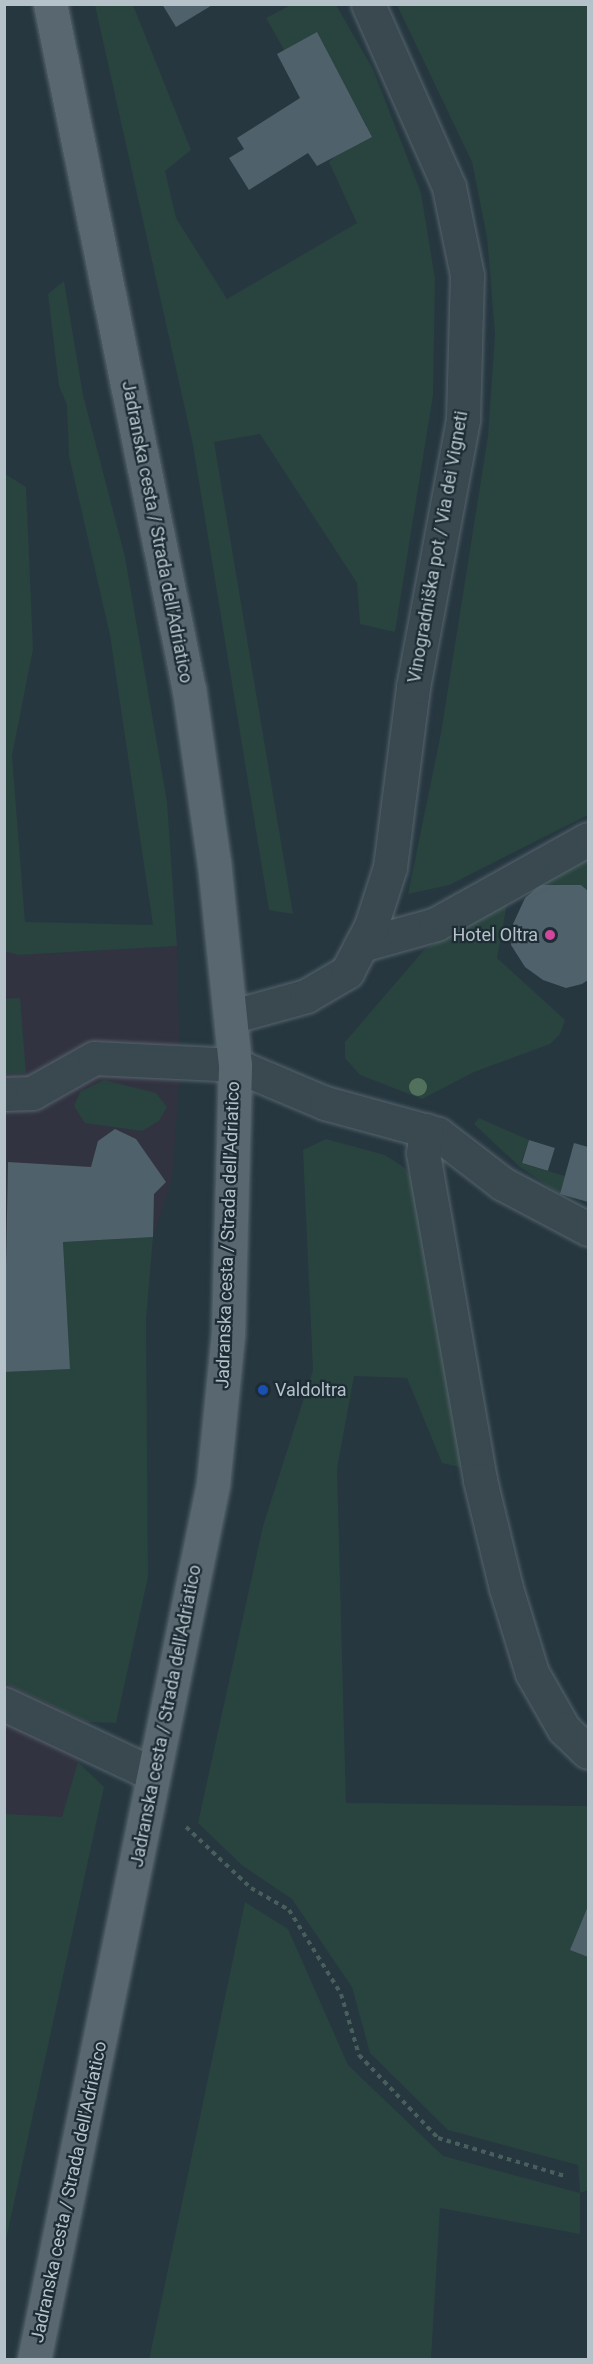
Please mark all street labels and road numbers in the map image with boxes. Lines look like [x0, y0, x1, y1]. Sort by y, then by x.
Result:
street label: Jadranska cesta / Strada dell'Adriatico [117, 379, 197, 685]
street label: Vinogradniška pot / Via dei Vigneti [403, 409, 473, 685]
street label: Jadranska cesta / Strada dell'Adriatico [212, 1081, 244, 1389]
street label: Jadranska cesta / Strada dell'Adriatico [126, 1563, 206, 1869]
street label: Jadranska cesta / Strada dell'Adriatico [26, 2039, 112, 2345]

